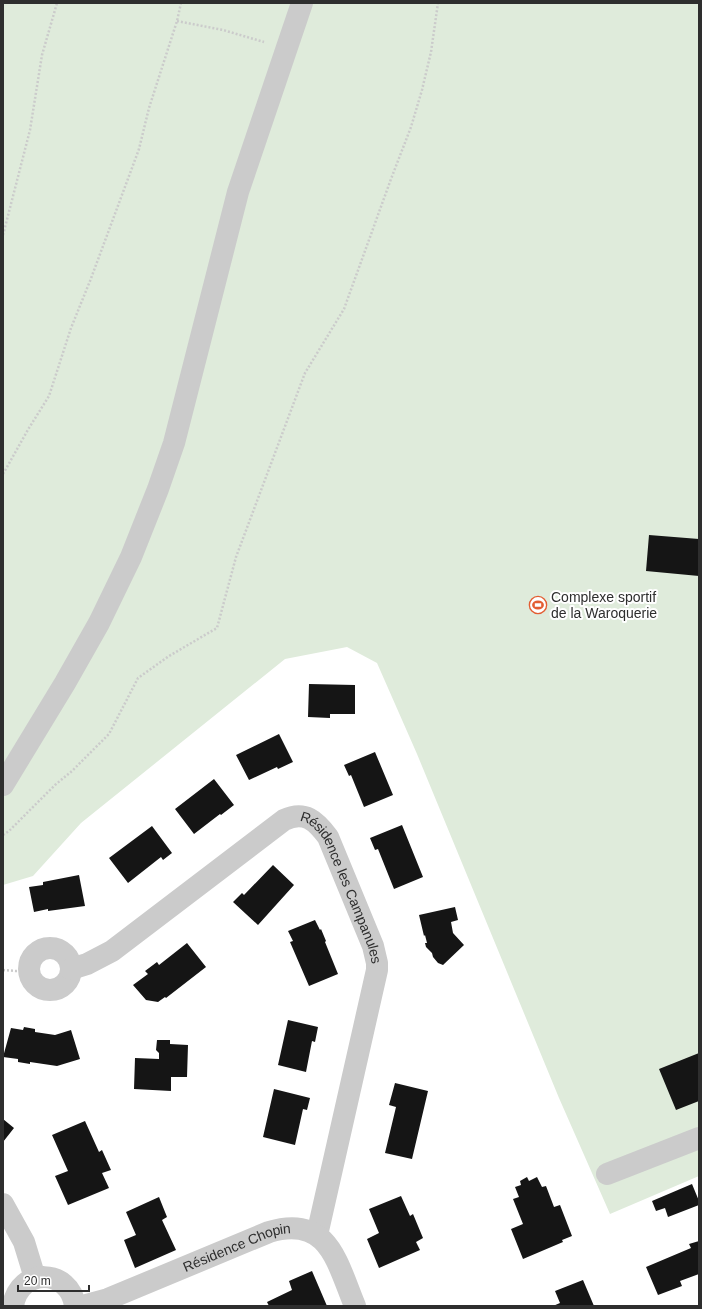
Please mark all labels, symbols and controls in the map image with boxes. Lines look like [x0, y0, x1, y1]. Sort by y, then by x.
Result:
place label: Complexe sportif de la Waroquerie [551, 589, 657, 621]
sports icon: Complexe sportif de la Waroquerie [528, 595, 548, 615]
street label: Résidence les Campanules [299, 808, 385, 965]
street label: Résidence Chopin [180, 1220, 291, 1275]
scale bar [18, 1267, 89, 1293]
text: 20 m [24, 1274, 51, 1288]

